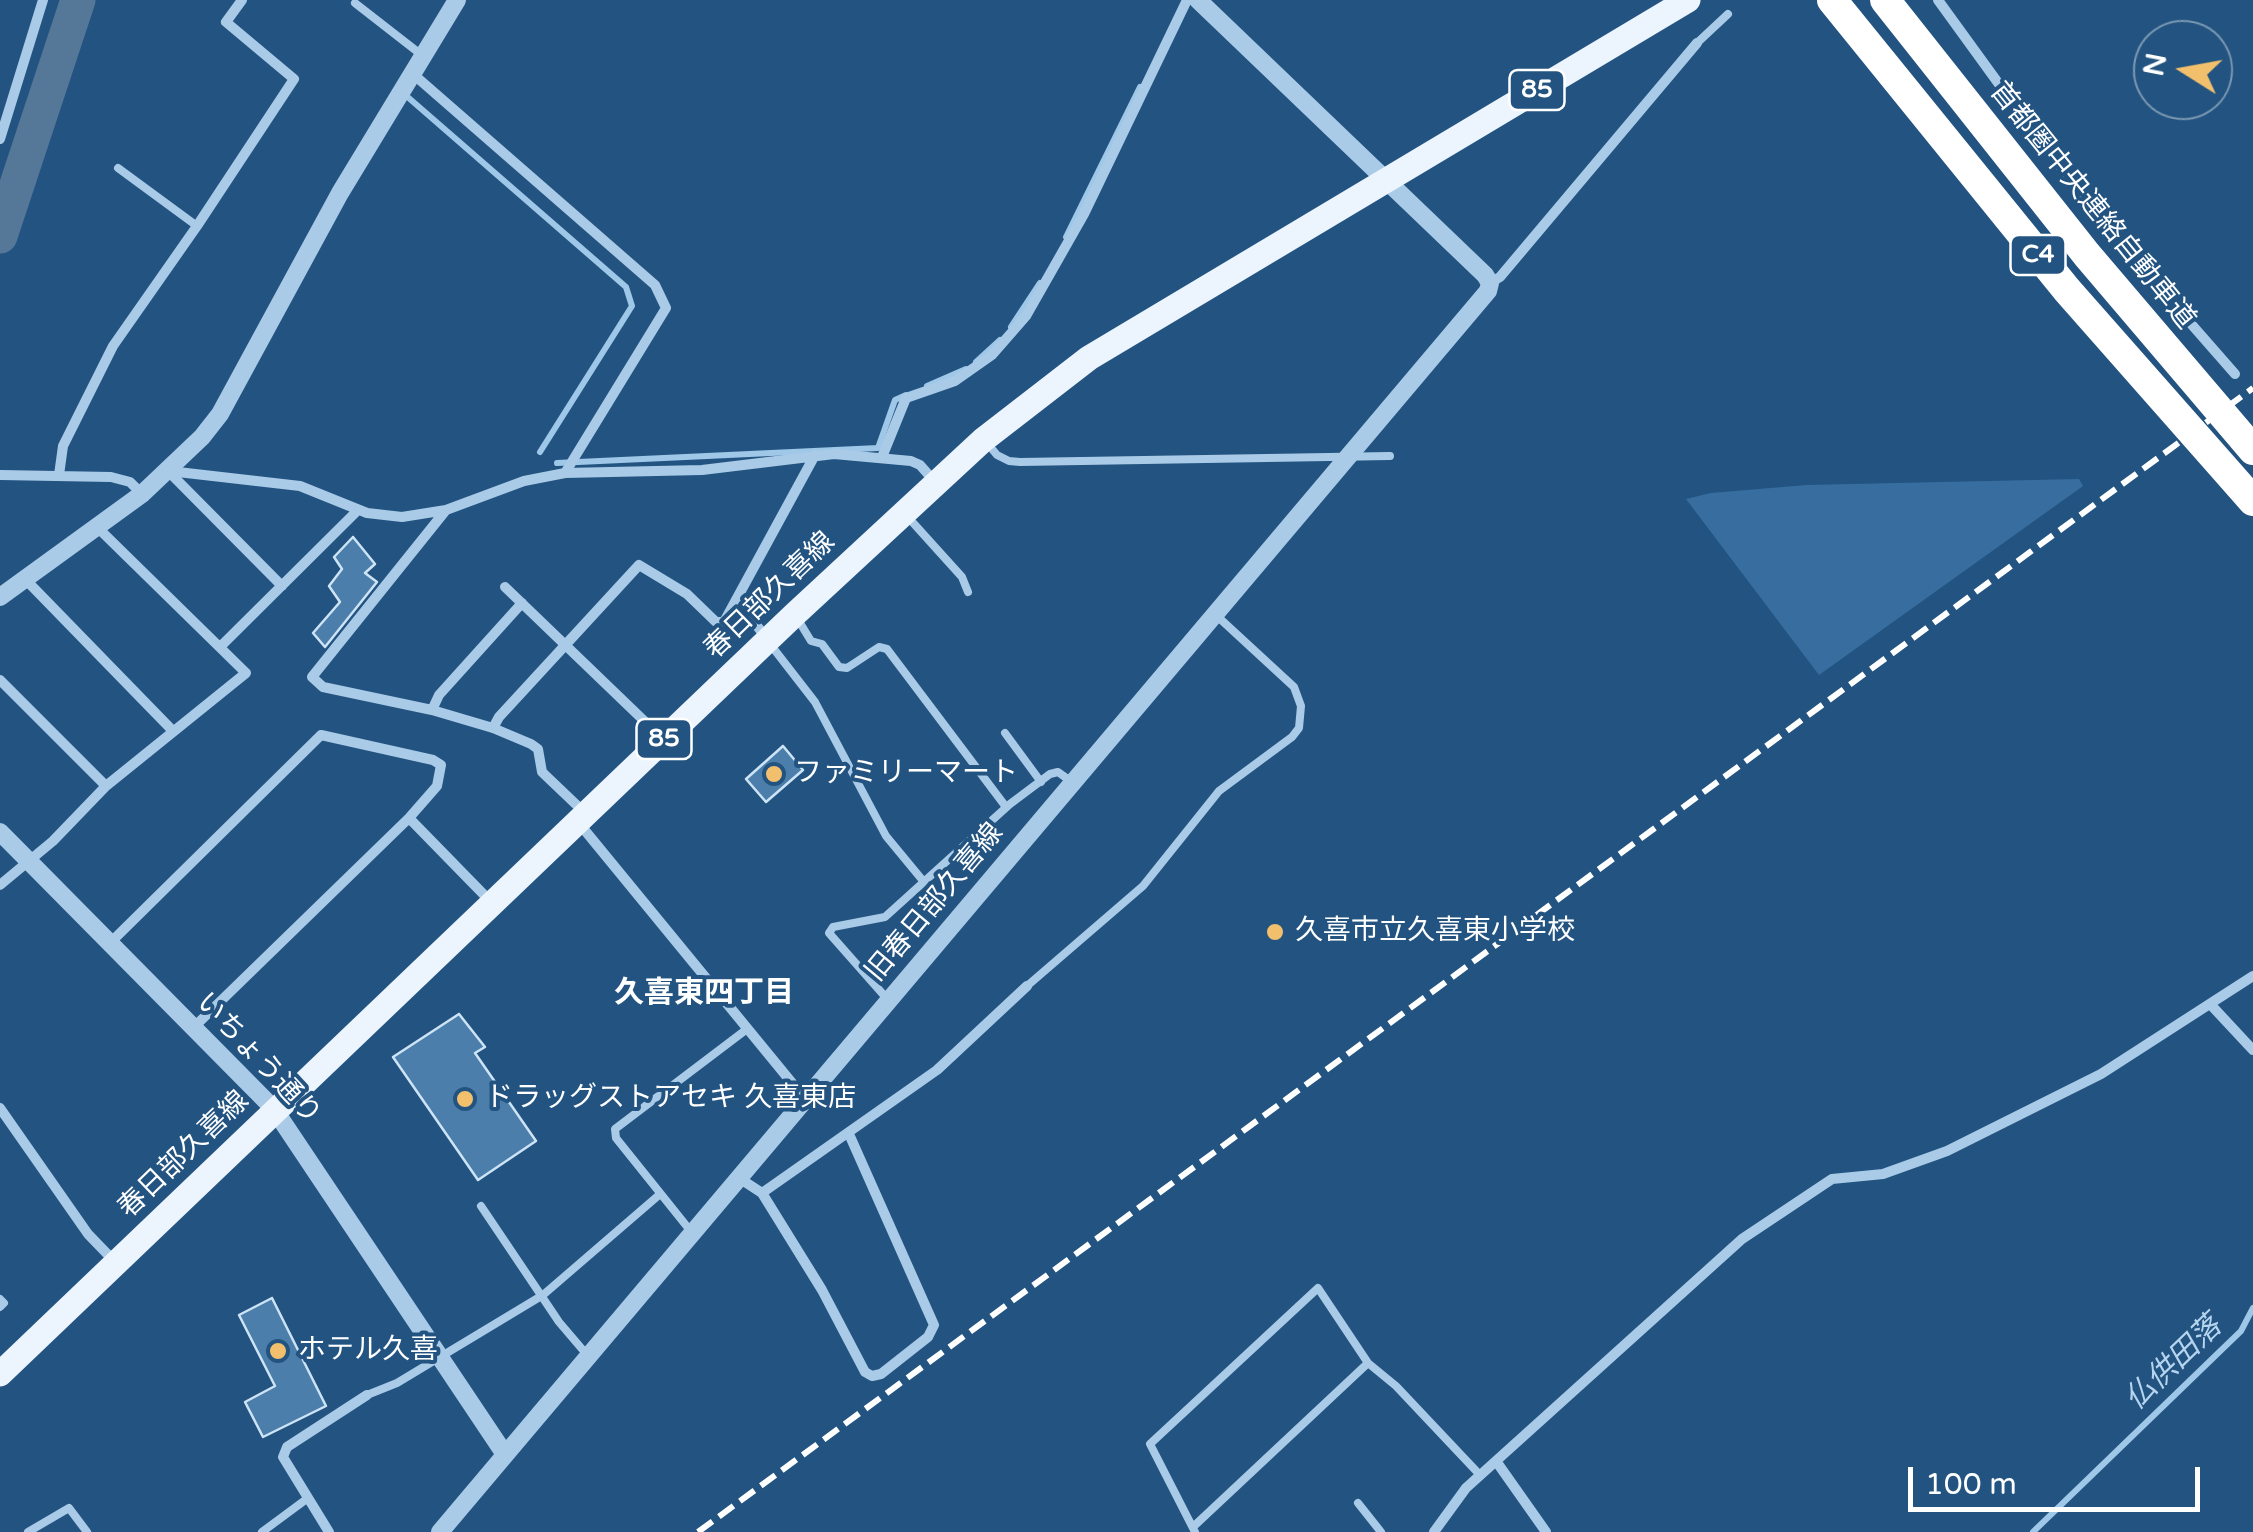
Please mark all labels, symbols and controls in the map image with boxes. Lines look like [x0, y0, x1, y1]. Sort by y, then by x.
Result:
north arrow [2133, 20, 2233, 120]
text: N [2137, 50, 2174, 79]
road number: 85 [1510, 70, 1564, 110]
street label: 首都圏中央連絡自動車道 [1982, 76, 2202, 336]
road number: C4 [2010, 235, 2066, 275]
street label: 春日部久喜線 [698, 526, 842, 666]
road number: 85 [636, 719, 692, 759]
place label: ファミリーマート [794, 757, 1018, 791]
marker: ファミリーマート [763, 763, 785, 785]
street label: 旧春日部久喜線 [859, 817, 1011, 989]
place label: 久喜市立久喜東小学校 [1295, 915, 1575, 949]
marker: 久喜市立久喜東小学校 [1264, 921, 1286, 943]
district label: 久喜東四丁目 [614, 976, 794, 1012]
street label: いちょう通り [188, 986, 328, 1132]
place label: ドラッグストアセキ 久喜東店 [485, 1082, 856, 1116]
street label: 春日部久喜線 [112, 1085, 256, 1225]
marker: ドラッグストアセキ 久喜東店 [454, 1088, 476, 1110]
water label: 仏供田落 [2118, 1309, 2230, 1419]
place label: ホテル久喜 [298, 1334, 438, 1368]
marker: ホテル久喜 [267, 1340, 289, 1362]
scale bar [1913, 1447, 2206, 1509]
text: 100 m [1925, 1466, 2017, 1503]

